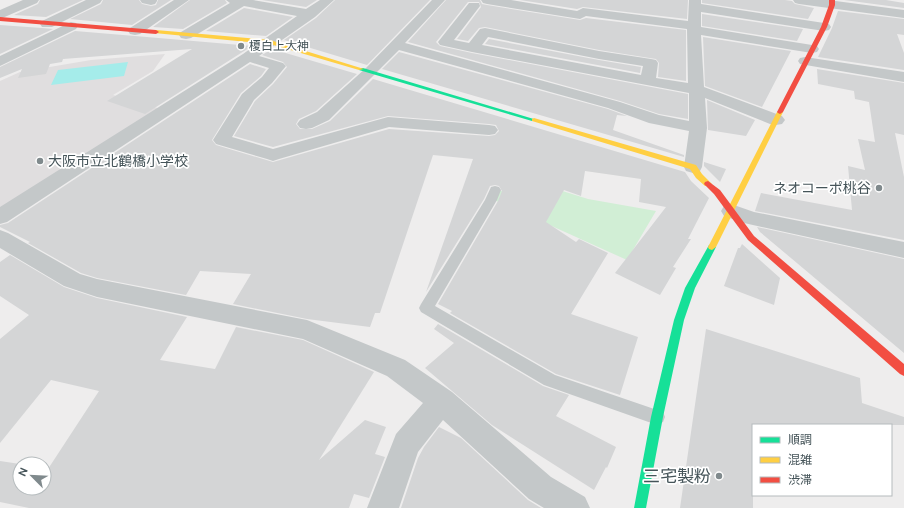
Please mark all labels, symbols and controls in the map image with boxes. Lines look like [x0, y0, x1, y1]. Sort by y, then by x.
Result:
place label: 榎白上大神 [249, 39, 309, 52]
marker: 榎白上大神 [236, 41, 246, 51]
place label: 大阪市立北鶴橋小学校 [48, 153, 188, 169]
marker: 大阪市立北鶴橋小学校 [35, 156, 45, 166]
place label: ネオコーポ桃谷 [773, 180, 871, 196]
marker: ネオコーポ桃谷 [874, 183, 884, 193]
legend [752, 424, 892, 496]
text: 順調 [788, 433, 812, 446]
text: 混雑 [788, 453, 812, 466]
north arrow [12, 456, 52, 496]
text: N [16, 466, 30, 478]
place label: 三宅製粉 [643, 466, 711, 485]
marker: 三宅製粉 [714, 471, 724, 481]
text: 渋滞 [788, 473, 812, 486]

